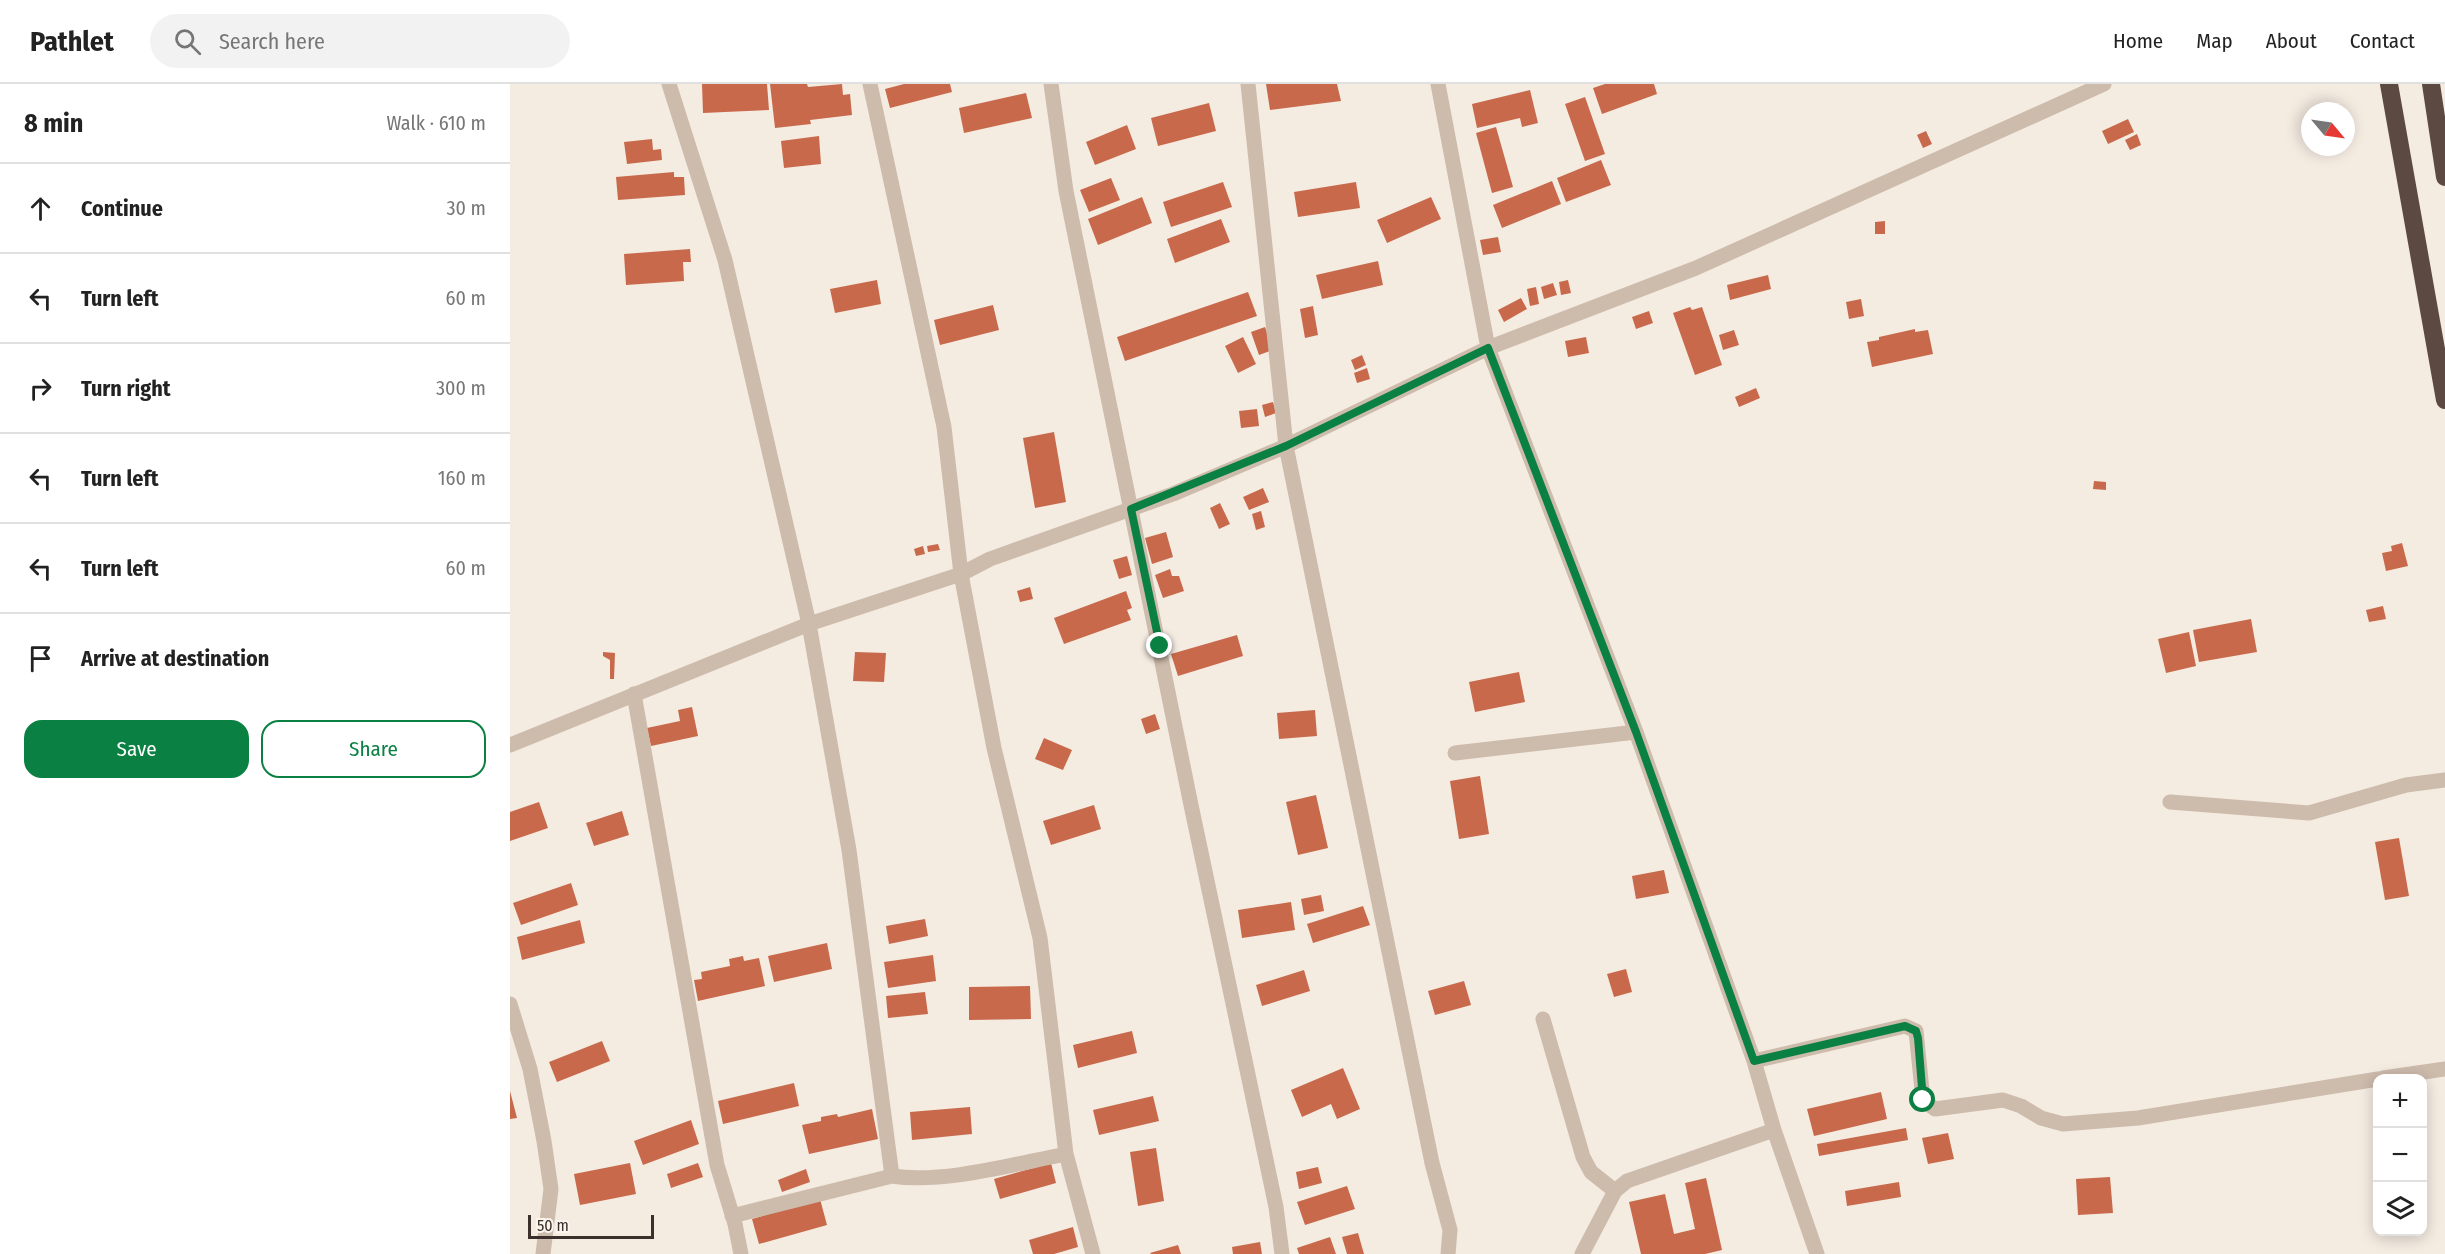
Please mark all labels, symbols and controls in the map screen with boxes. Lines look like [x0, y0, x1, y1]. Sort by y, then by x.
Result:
search box [150, 14, 570, 68]
text: Pathlet [30, 25, 114, 58]
icon: search [171, 25, 204, 58]
text: Search here [219, 28, 325, 55]
text: Home [2113, 28, 2163, 54]
text: Map [2196, 28, 2233, 54]
text: About [2266, 28, 2317, 54]
text: Contact [2350, 28, 2415, 54]
north arrow [2301, 102, 2355, 156]
text: 8 min [24, 108, 83, 139]
text: Walk · 610 m [386, 111, 486, 135]
icon: ahead [24, 192, 57, 225]
text: Continue [81, 195, 163, 222]
text: 30 m [446, 196, 486, 220]
icon: left [24, 282, 57, 315]
text: Turn left [81, 285, 159, 312]
text: 60 m [446, 286, 486, 310]
icon: right [24, 372, 57, 405]
text: Turn right [81, 375, 170, 402]
text: 300 m [436, 376, 486, 400]
icon: left [24, 462, 57, 495]
text: Turn left [81, 465, 159, 492]
text: 160 m [438, 466, 486, 490]
icon: left [24, 552, 57, 585]
text: Turn left [81, 555, 159, 582]
text: 60 m [446, 556, 486, 580]
route end [1146, 632, 1172, 658]
icon: arrive [24, 642, 57, 675]
text: Arrive at destination [81, 645, 269, 672]
button: Save [24, 720, 249, 778]
button: Share [261, 720, 486, 778]
map controls [2373, 1074, 2427, 1236]
button: + [2373, 1074, 2427, 1128]
route start [1909, 1086, 1935, 1112]
button: − [2373, 1128, 2427, 1182]
button: layers [2373, 1182, 2427, 1236]
scale bar [528, 1212, 654, 1240]
text: 50 m [537, 1216, 569, 1235]

